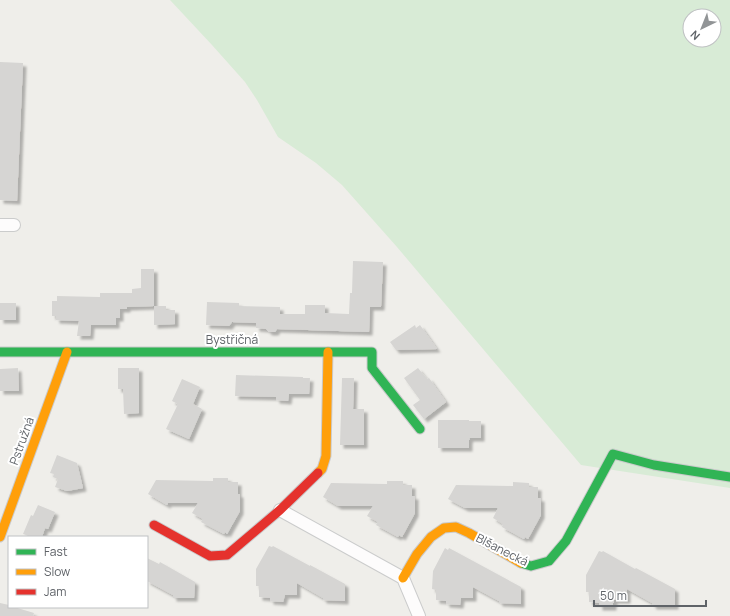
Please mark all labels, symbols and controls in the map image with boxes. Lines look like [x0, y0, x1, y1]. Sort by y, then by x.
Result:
north arrow [682, 8, 722, 48]
text: N [687, 27, 703, 44]
street label: Bystřičná [206, 331, 258, 348]
street label: Pstružná [5, 414, 38, 467]
street label: Blšanecká [473, 529, 531, 570]
legend [8, 536, 148, 608]
text: Fast [44, 543, 68, 560]
text: Slow [44, 563, 70, 580]
scale bar [594, 582, 706, 608]
text: Jam [44, 583, 66, 600]
text: 50 m [600, 587, 627, 604]

